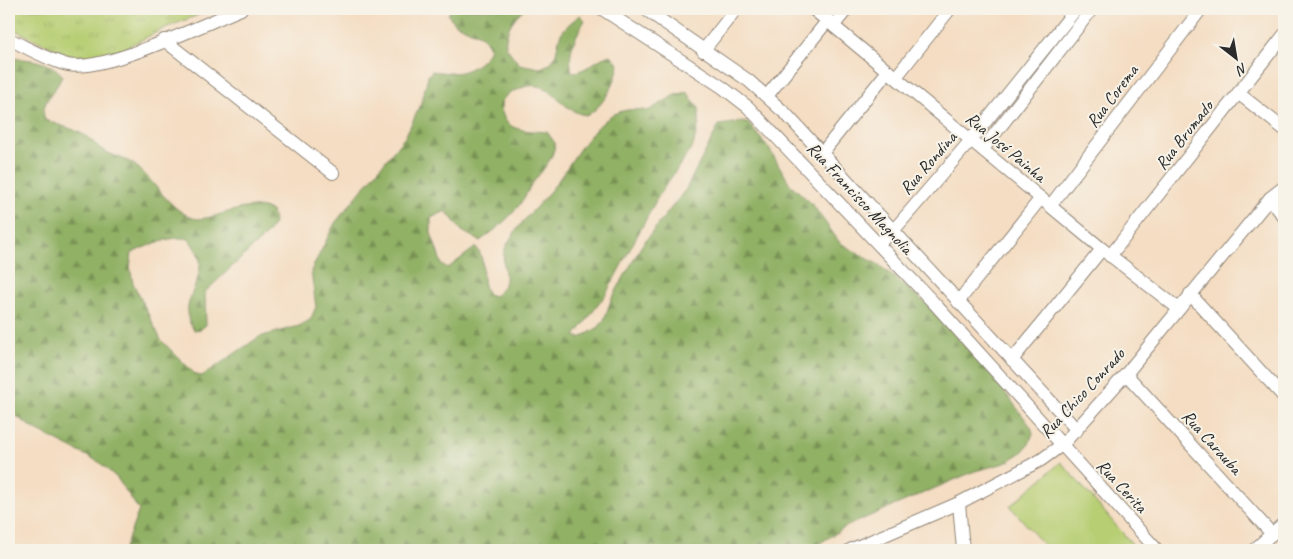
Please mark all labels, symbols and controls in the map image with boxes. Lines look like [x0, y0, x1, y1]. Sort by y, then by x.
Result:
north arrow [1210, 32, 1260, 82]
street label: Rua Corema [1081, 59, 1144, 132]
text: N [1232, 59, 1251, 79]
street label: Rua Brumado [1150, 95, 1219, 174]
street label: Rua José Painha [961, 107, 1052, 188]
street label: Rua Rondina [895, 126, 963, 199]
street label: Rua Francisco Magnolia [802, 137, 919, 260]
street label: Rua Chico Conrado [1035, 342, 1130, 443]
street label: Rua Carauba [1177, 405, 1248, 480]
street label: Rua Cerita [1092, 455, 1153, 519]

